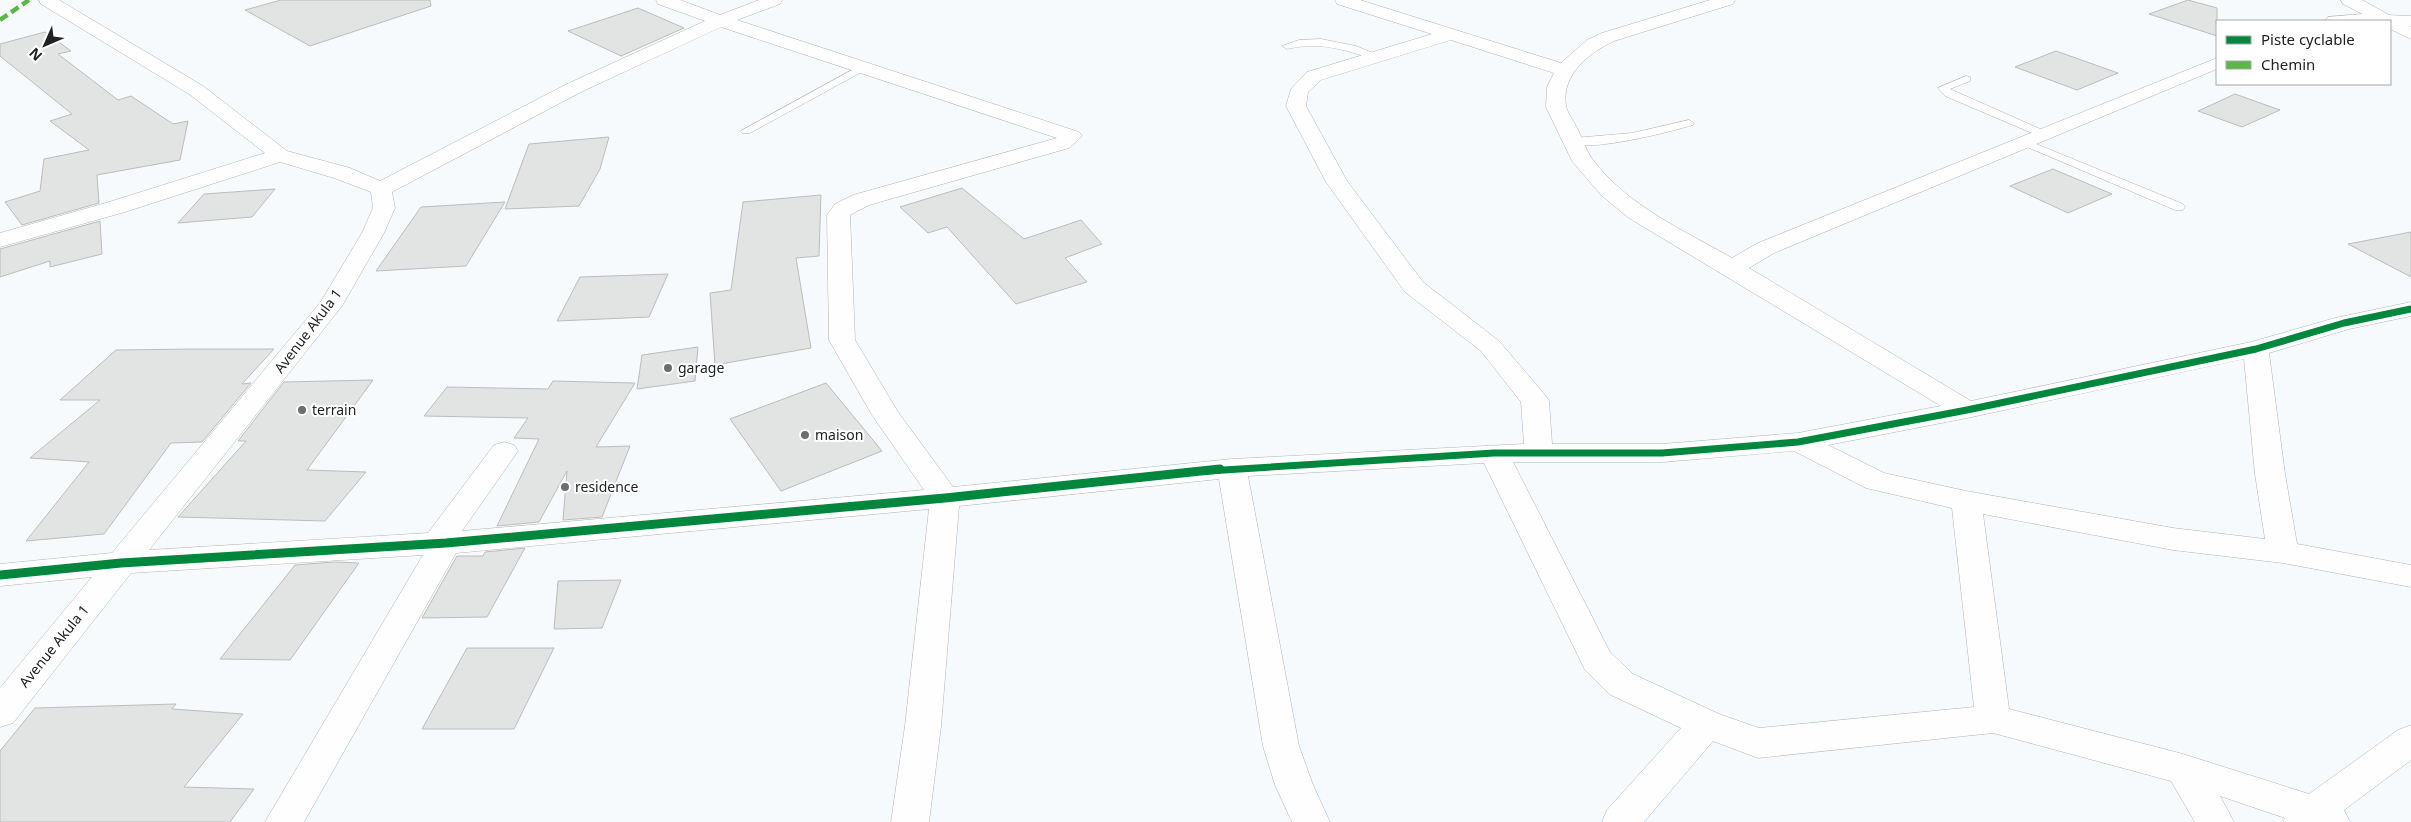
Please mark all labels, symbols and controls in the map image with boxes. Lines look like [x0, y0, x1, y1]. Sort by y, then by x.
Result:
north arrow [20, 20, 70, 70]
legend [2216, 20, 2391, 85]
text: Piste cyclable [2261, 29, 2355, 49]
text: N [25, 44, 46, 65]
text: Chemin [2261, 54, 2315, 74]
street label: Avenue Akula 1 [270, 285, 346, 377]
place label: garage [678, 358, 724, 377]
marker: garage [662, 362, 674, 374]
place label: terrain [312, 400, 356, 419]
marker: terrain [296, 404, 308, 416]
place label: maison [815, 425, 863, 444]
marker: maison [799, 429, 811, 441]
place label: residence [575, 477, 639, 496]
marker: residence [559, 481, 571, 493]
street label: Avenue Akula 1 [14, 600, 93, 691]

